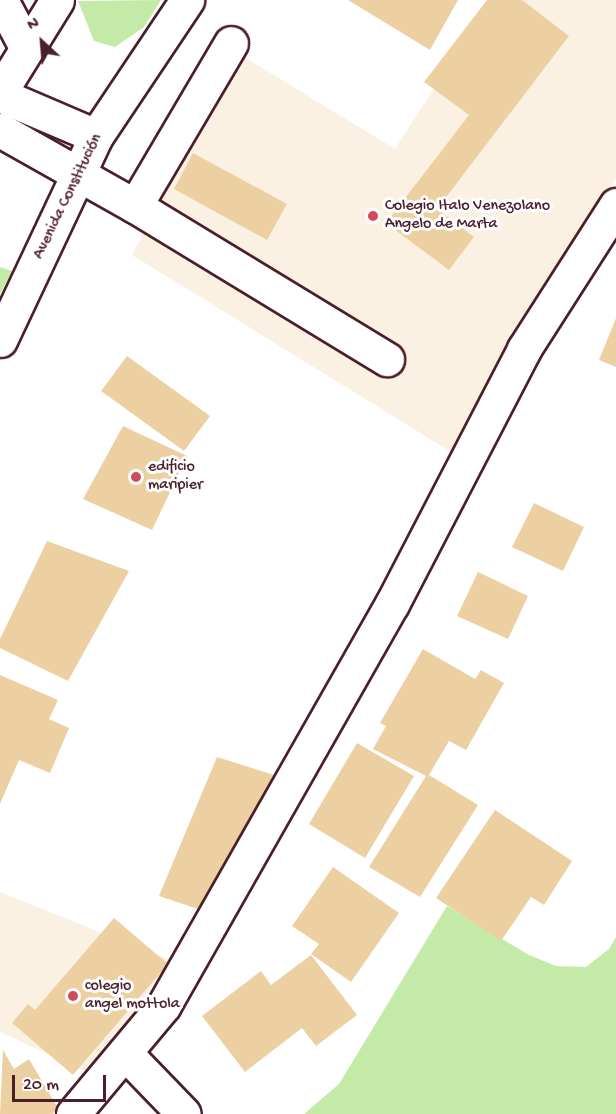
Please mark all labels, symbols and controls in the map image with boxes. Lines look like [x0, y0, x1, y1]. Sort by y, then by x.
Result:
north arrow [12, 12, 72, 72]
text: N [25, 15, 43, 36]
street label: Avenida Constitución [30, 131, 108, 263]
place label: Colegio Italo Venezolano Angelo de Marta [385, 197, 550, 235]
marker: Colegio Italo Venezolano Angelo de Marta [366, 209, 380, 223]
place label: edificio maripier [148, 458, 203, 496]
marker: edificio maripier [129, 470, 143, 484]
place label: colegio angel mottola [85, 977, 180, 1015]
marker: colegio angel mottola [66, 989, 80, 1003]
scale bar [15, 1063, 110, 1101]
text: 20 m [23, 1075, 59, 1096]

